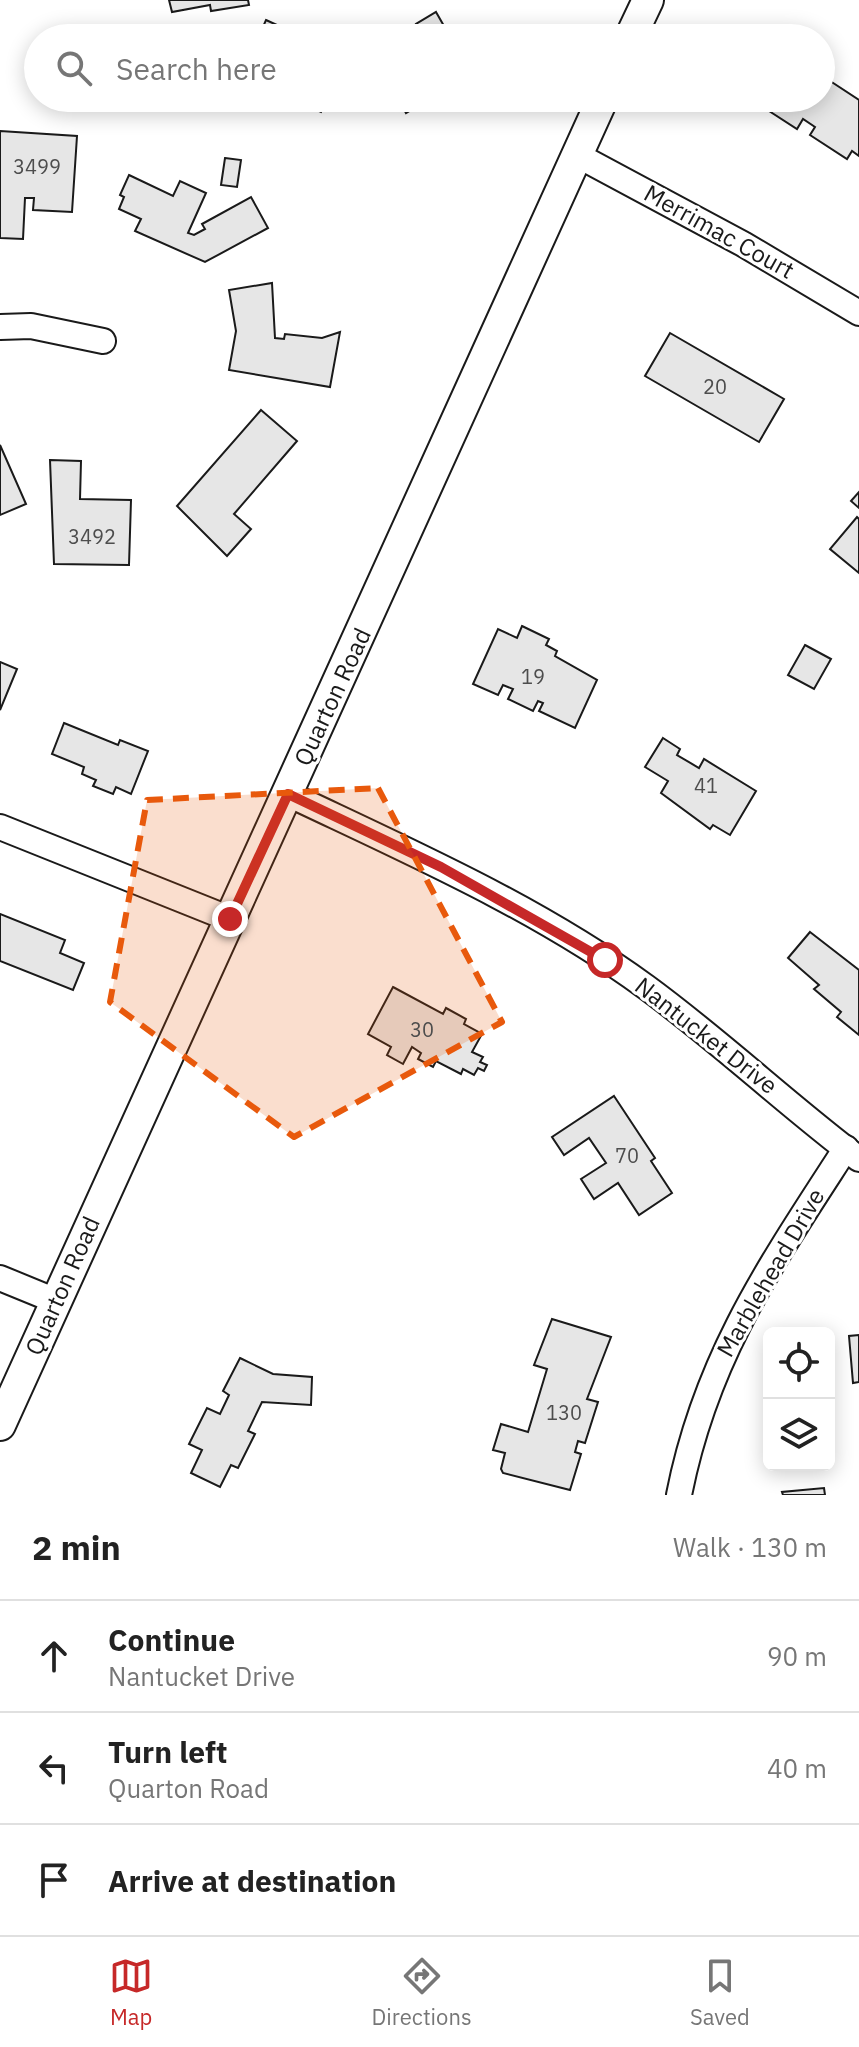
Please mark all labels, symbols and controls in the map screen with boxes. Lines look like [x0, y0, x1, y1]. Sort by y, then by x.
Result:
search box [24, 24, 835, 112]
icon: search [52, 46, 96, 90]
text: Search here [116, 49, 277, 88]
house number: 3499 [13, 153, 61, 180]
street label: Merrimac Court [639, 177, 800, 286]
house number: 20 [703, 373, 727, 400]
house number: 3492 [68, 523, 116, 550]
street label: Quarton Road [286, 622, 378, 771]
house number: 19 [521, 663, 545, 690]
house number: 41 [694, 772, 718, 799]
route end [212, 901, 248, 937]
route start [587, 942, 623, 978]
street label: Nantucket Drive [629, 969, 785, 1101]
house number: 30 [410, 1016, 434, 1043]
house number: 70 [615, 1142, 639, 1169]
street label: Marblehead Drive [709, 1182, 831, 1363]
street label: Quarton Road [17, 1211, 107, 1360]
map controls [763, 1327, 835, 1471]
button: locate [763, 1327, 835, 1399]
house number: 130 [546, 1399, 582, 1426]
button: layers [763, 1399, 835, 1471]
text: 2 min [32, 1525, 121, 1569]
text: Walk · 130 m [673, 1530, 827, 1564]
text: Continue [108, 1620, 235, 1659]
icon: ahead [32, 1634, 76, 1678]
text: 90 m [767, 1639, 827, 1673]
text: Nantucket Drive [108, 1659, 295, 1693]
text: Turn left [108, 1732, 227, 1771]
icon: left [32, 1746, 76, 1790]
text: 40 m [767, 1751, 827, 1785]
text: Quarton Road [108, 1771, 269, 1805]
icon: arrive [32, 1858, 76, 1902]
text: Arrive at destination [108, 1861, 396, 1900]
tab: Map [109, 1954, 153, 2031]
tab: Directions [372, 1954, 472, 2031]
tab: Saved [690, 1954, 750, 2031]

